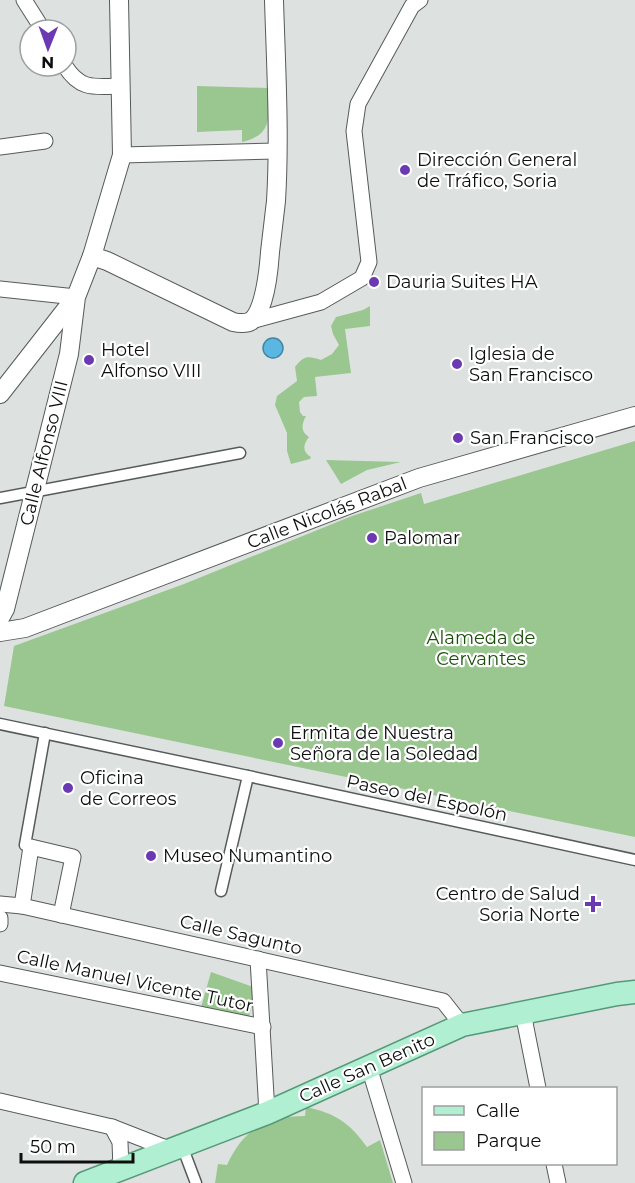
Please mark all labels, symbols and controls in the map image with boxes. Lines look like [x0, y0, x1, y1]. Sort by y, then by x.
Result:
north arrow [18, 18, 78, 78]
text: N [41, 53, 54, 72]
place label: Dirección General de Tráfico, Soria [417, 149, 577, 192]
marker: Dirección General de Tráfico, Soria [398, 163, 412, 177]
place label: Dauria Suites HA [386, 271, 538, 293]
marker: Dauria Suites HA [367, 275, 381, 289]
place label: Hotel Alfonso VIII [101, 339, 202, 382]
place label: Iglesia de San Francisco [469, 343, 593, 386]
marker: Hotel Alfonso VIII [82, 353, 96, 367]
marker: Iglesia de San Francisco [450, 357, 464, 371]
street label: Calle Alfonso VIII [15, 378, 73, 528]
place label: San Francisco [470, 427, 594, 449]
marker: San Francisco [451, 431, 465, 445]
street label: Calle Nicolás Rabal [244, 472, 410, 554]
place label: Palomar [384, 527, 460, 549]
marker: Palomar [365, 531, 379, 545]
park label: Alameda de Cervantes [427, 627, 536, 670]
place label: Ermita de Nuestra Señora de la Soledad [290, 722, 478, 765]
marker: Ermita de Nuestra Señora de la Soledad [271, 736, 285, 750]
place label: Oficina de Correos [80, 767, 177, 810]
street label: Paseo del Espolón [344, 770, 510, 826]
marker: Oficina de Correos [61, 781, 75, 795]
place label: Museo Numantino [163, 845, 332, 867]
marker: Museo Numantino [144, 849, 158, 863]
place label: Centro de Salud Soria Norte [436, 883, 580, 926]
marker: Centro de Salud Soria Norte [584, 895, 602, 913]
street label: Calle Sagunto [178, 910, 304, 960]
street label: Calle Manuel Vicente Tutor [15, 945, 255, 1017]
street label: Calle San Benito [296, 1028, 438, 1108]
legend [422, 1087, 617, 1165]
text: Calle [476, 1100, 520, 1122]
scale bar [21, 1126, 134, 1164]
text: Parque [476, 1130, 542, 1152]
text: 50 m [30, 1136, 76, 1158]

